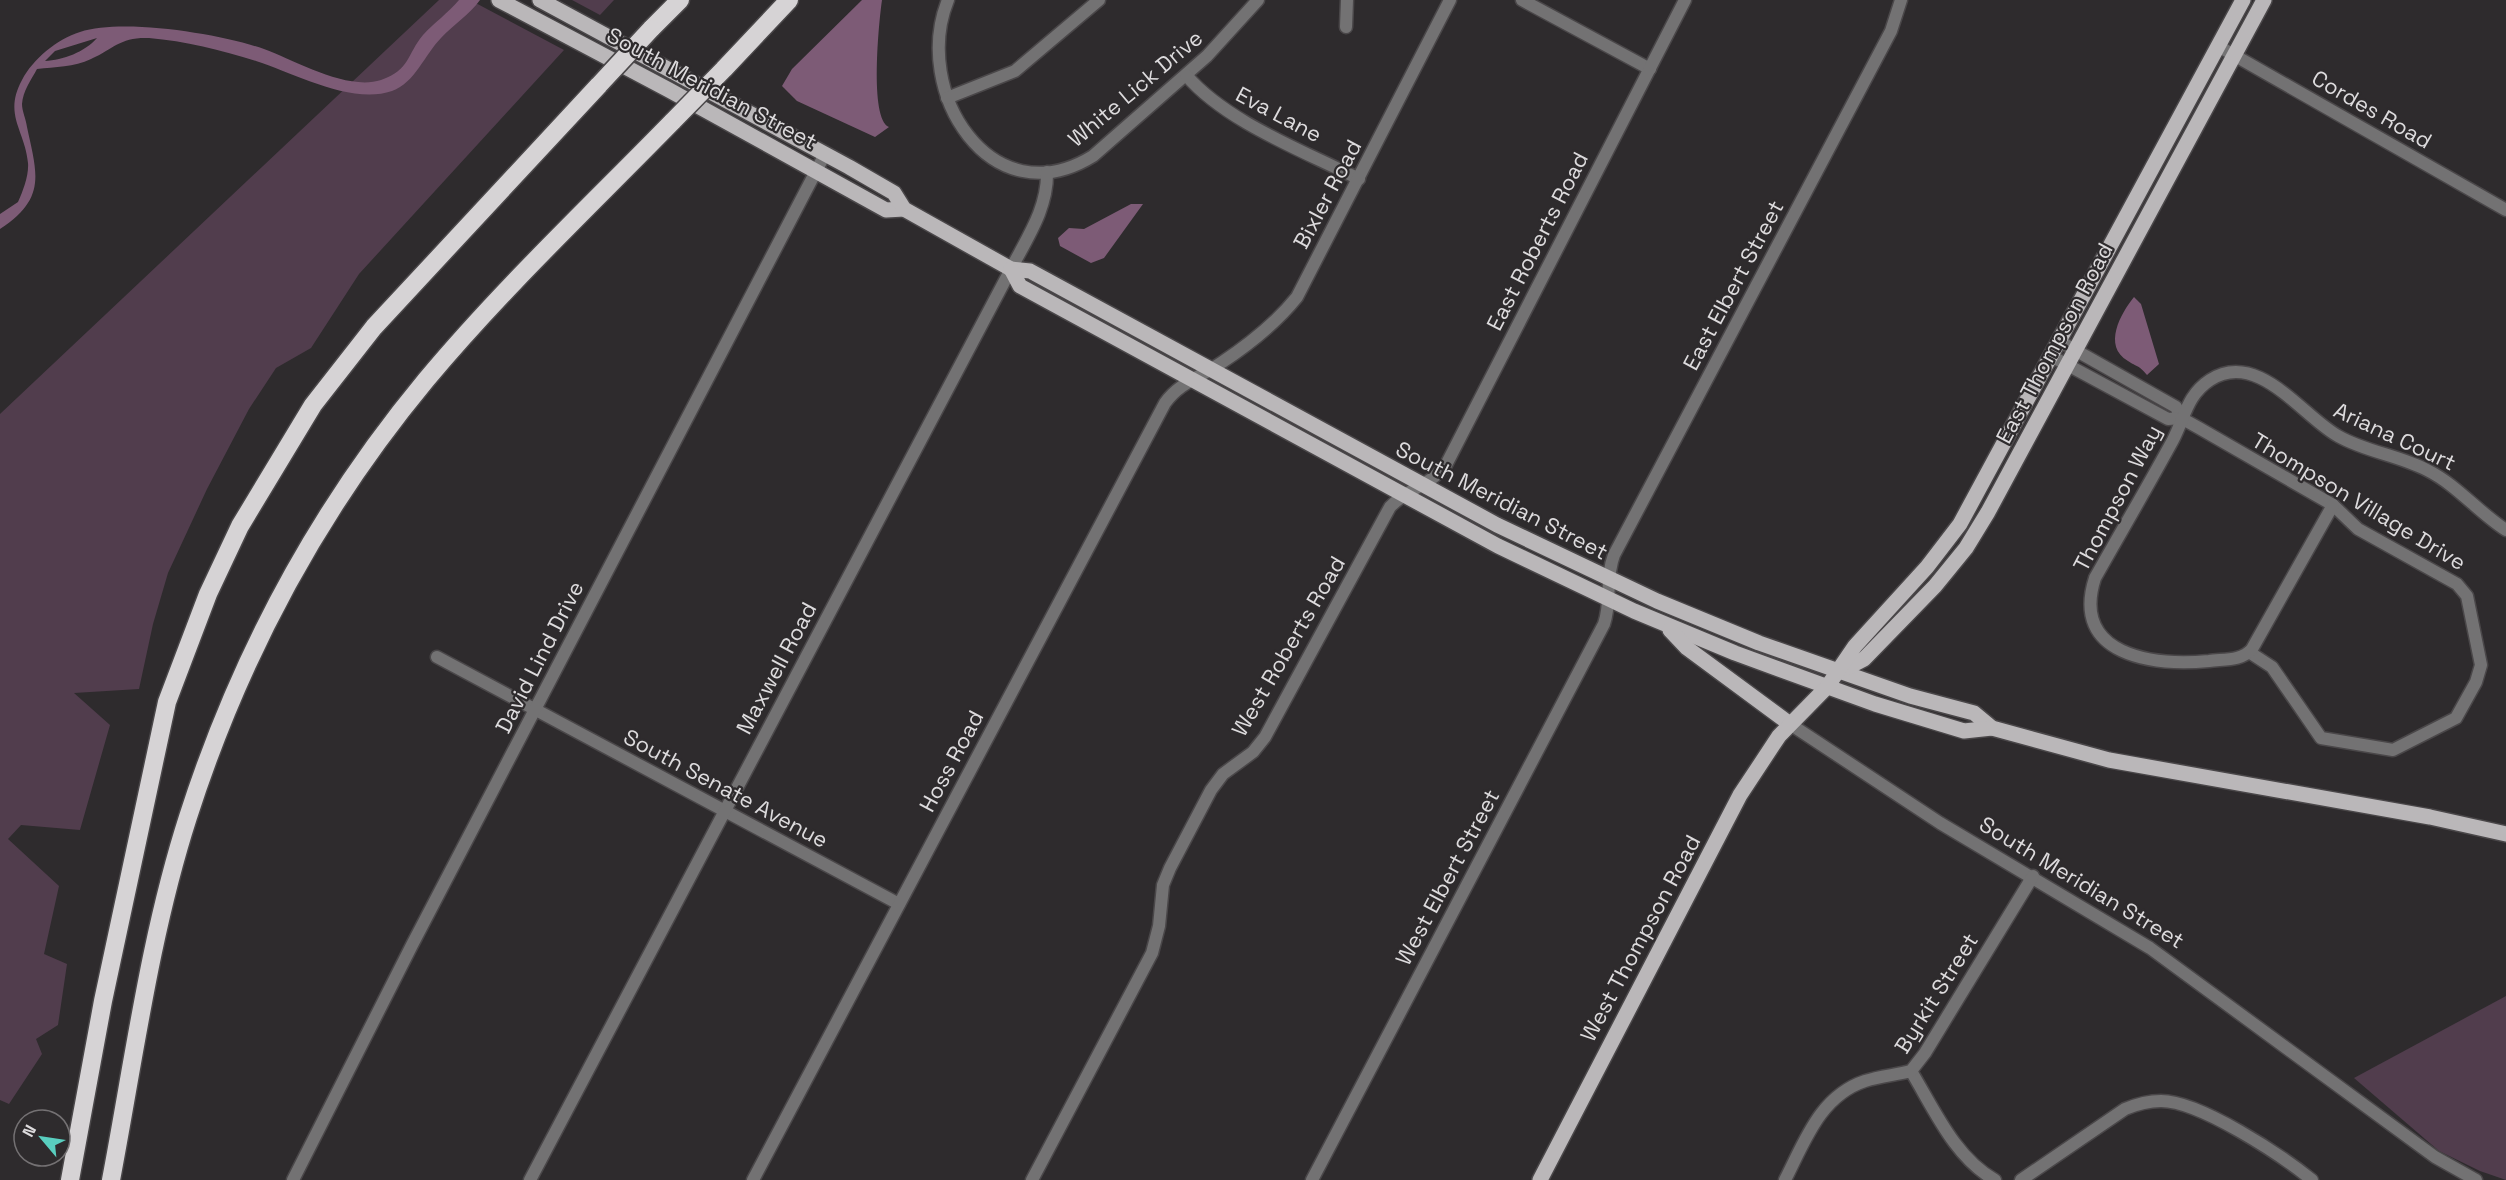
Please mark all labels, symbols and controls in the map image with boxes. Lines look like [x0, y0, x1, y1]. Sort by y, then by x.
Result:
street label: South Meridian Street [602, 21, 822, 155]
street label: White Lick Drive [1062, 24, 1208, 152]
street label: Cordes Road [2307, 63, 2437, 155]
street label: Eva Lane [1231, 80, 1327, 148]
street label: Bixler Road [1287, 135, 1367, 253]
street label: East Roberts Road [1480, 147, 1594, 335]
street label: East Elbert Street [1676, 195, 1790, 375]
street label: East Thompson Road [1989, 238, 2119, 448]
street label: Ariana Court [2329, 396, 2461, 476]
street label: Thompson Way [2067, 420, 2167, 576]
street label: Thompson Village Drive [2247, 426, 2471, 576]
street label: South Meridian Street [1391, 434, 1613, 566]
street label: West Roberts Road [1225, 551, 1351, 741]
street label: David Lind Drive [489, 576, 589, 738]
street label: Maxwell Road [729, 597, 823, 739]
street label: Hoss Road [913, 705, 989, 817]
street label: South Senate Avenue [619, 722, 833, 854]
street label: West Elbert Street [1389, 784, 1505, 970]
street label: South Meridian Street [1974, 810, 2190, 954]
street label: West Thompson Road [1574, 830, 1706, 1046]
street label: Byrkit Street [1888, 928, 1984, 1058]
north arrow [12, 1108, 72, 1168]
text: N [18, 1121, 41, 1141]

